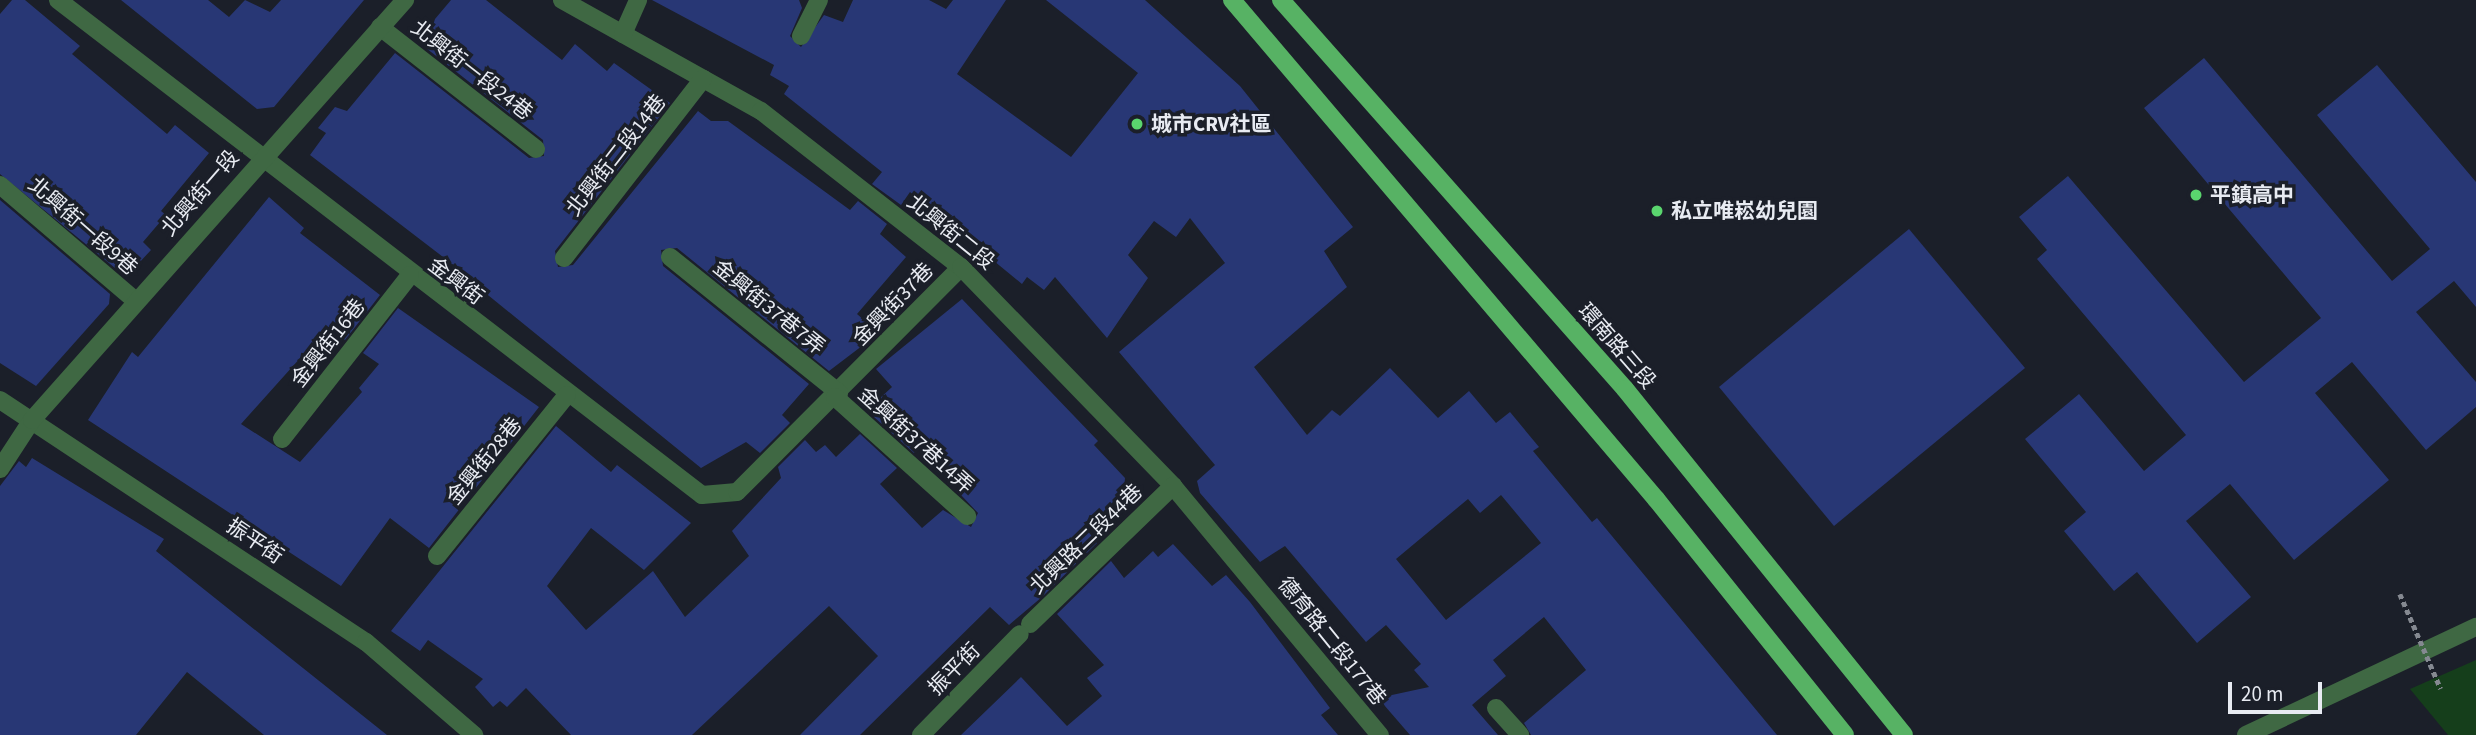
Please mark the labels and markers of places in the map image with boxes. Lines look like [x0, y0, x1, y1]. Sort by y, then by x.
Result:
place label: 城市CRV社區 [1151, 111, 1271, 137]
marker: 城市CRV社區 [1129, 116, 1145, 132]
place label: 平鎮高中 [2210, 182, 2294, 208]
marker: 平鎮高中 [2188, 187, 2204, 203]
place label: 私立唯崧幼兒園 [1671, 198, 1818, 224]
marker: 私立唯崧幼兒園 [1649, 203, 1665, 219]

